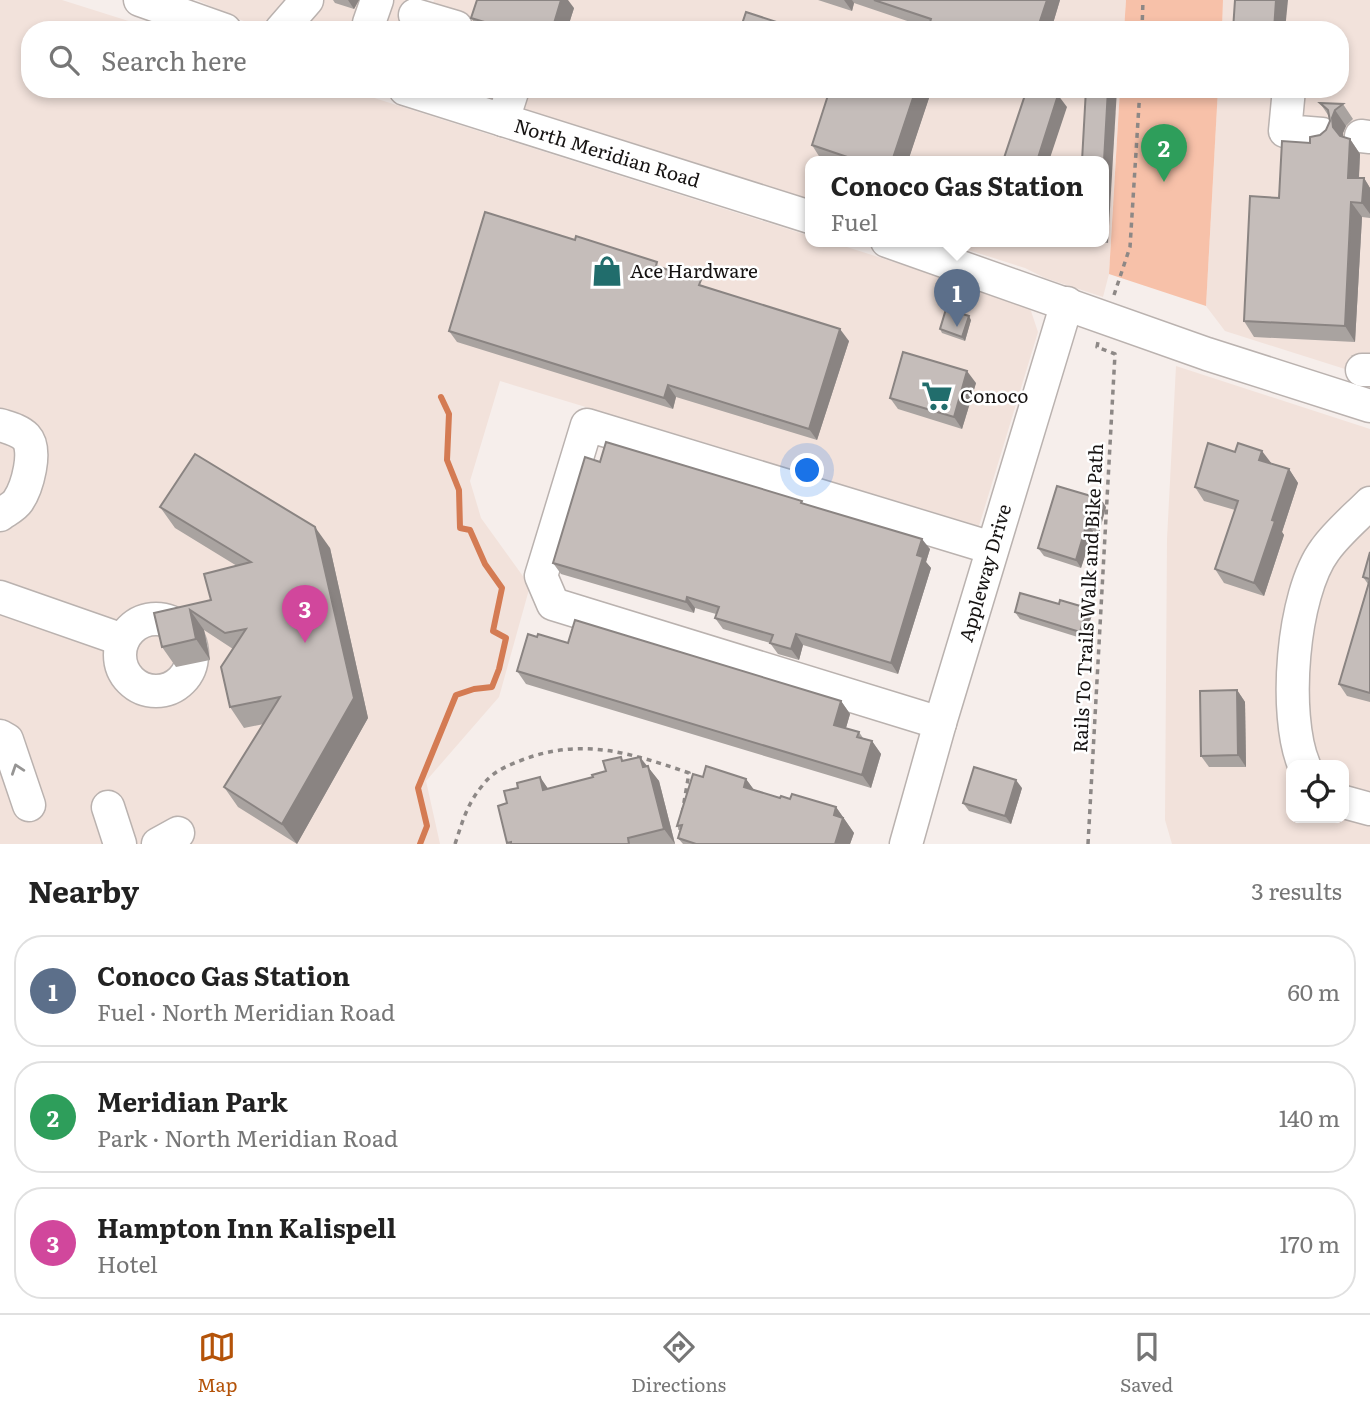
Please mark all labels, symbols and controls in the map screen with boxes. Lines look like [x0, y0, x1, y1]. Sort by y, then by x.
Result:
search box [21, 21, 1349, 98]
text: Search here [101, 40, 247, 79]
icon: search [45, 41, 83, 79]
street label: North Meridian Road [511, 110, 704, 194]
pin: 2 [1141, 124, 1187, 182]
popup [805, 156, 1109, 247]
text: Conoco Gas Station [831, 165, 1083, 204]
text: Fuel [831, 204, 878, 238]
shop icon: Ace Hardware [590, 254, 624, 288]
place label: Ace Hardware [630, 256, 758, 284]
pin: 1 [934, 269, 980, 327]
supermarket icon: Conoco [920, 379, 954, 413]
place label: Conoco [960, 381, 1028, 409]
street label: Rails To Trails Walk and Bike Path [1065, 442, 1109, 753]
your location [790, 453, 824, 487]
street label: Appleway Drive [951, 500, 1017, 645]
pin: 3 [282, 585, 328, 643]
map controls [1286, 760, 1349, 823]
button: locate [1286, 760, 1349, 823]
one-way arrow [11, 763, 25, 775]
text: Nearby [28, 868, 139, 912]
text: 3 results [1251, 873, 1342, 907]
text: Conoco Gas Station [97, 955, 350, 994]
text: 1 [48, 974, 58, 1008]
text: 60 m [1287, 974, 1340, 1008]
text: Fuel · North Meridian Road [97, 994, 395, 1028]
text: Meridian Park [97, 1081, 288, 1120]
text: 2 [47, 1100, 59, 1134]
text: 140 m [1279, 1100, 1340, 1134]
text: Park · North Meridian Road [97, 1120, 398, 1154]
text: Hampton Inn Kalispell [97, 1207, 396, 1246]
text: 3 [47, 1226, 59, 1260]
text: 170 m [1279, 1226, 1340, 1260]
text: Hotel [97, 1246, 158, 1280]
tab: Map [197, 1328, 237, 1398]
tab: Directions [631, 1328, 726, 1398]
tab: Saved [1120, 1328, 1173, 1398]

